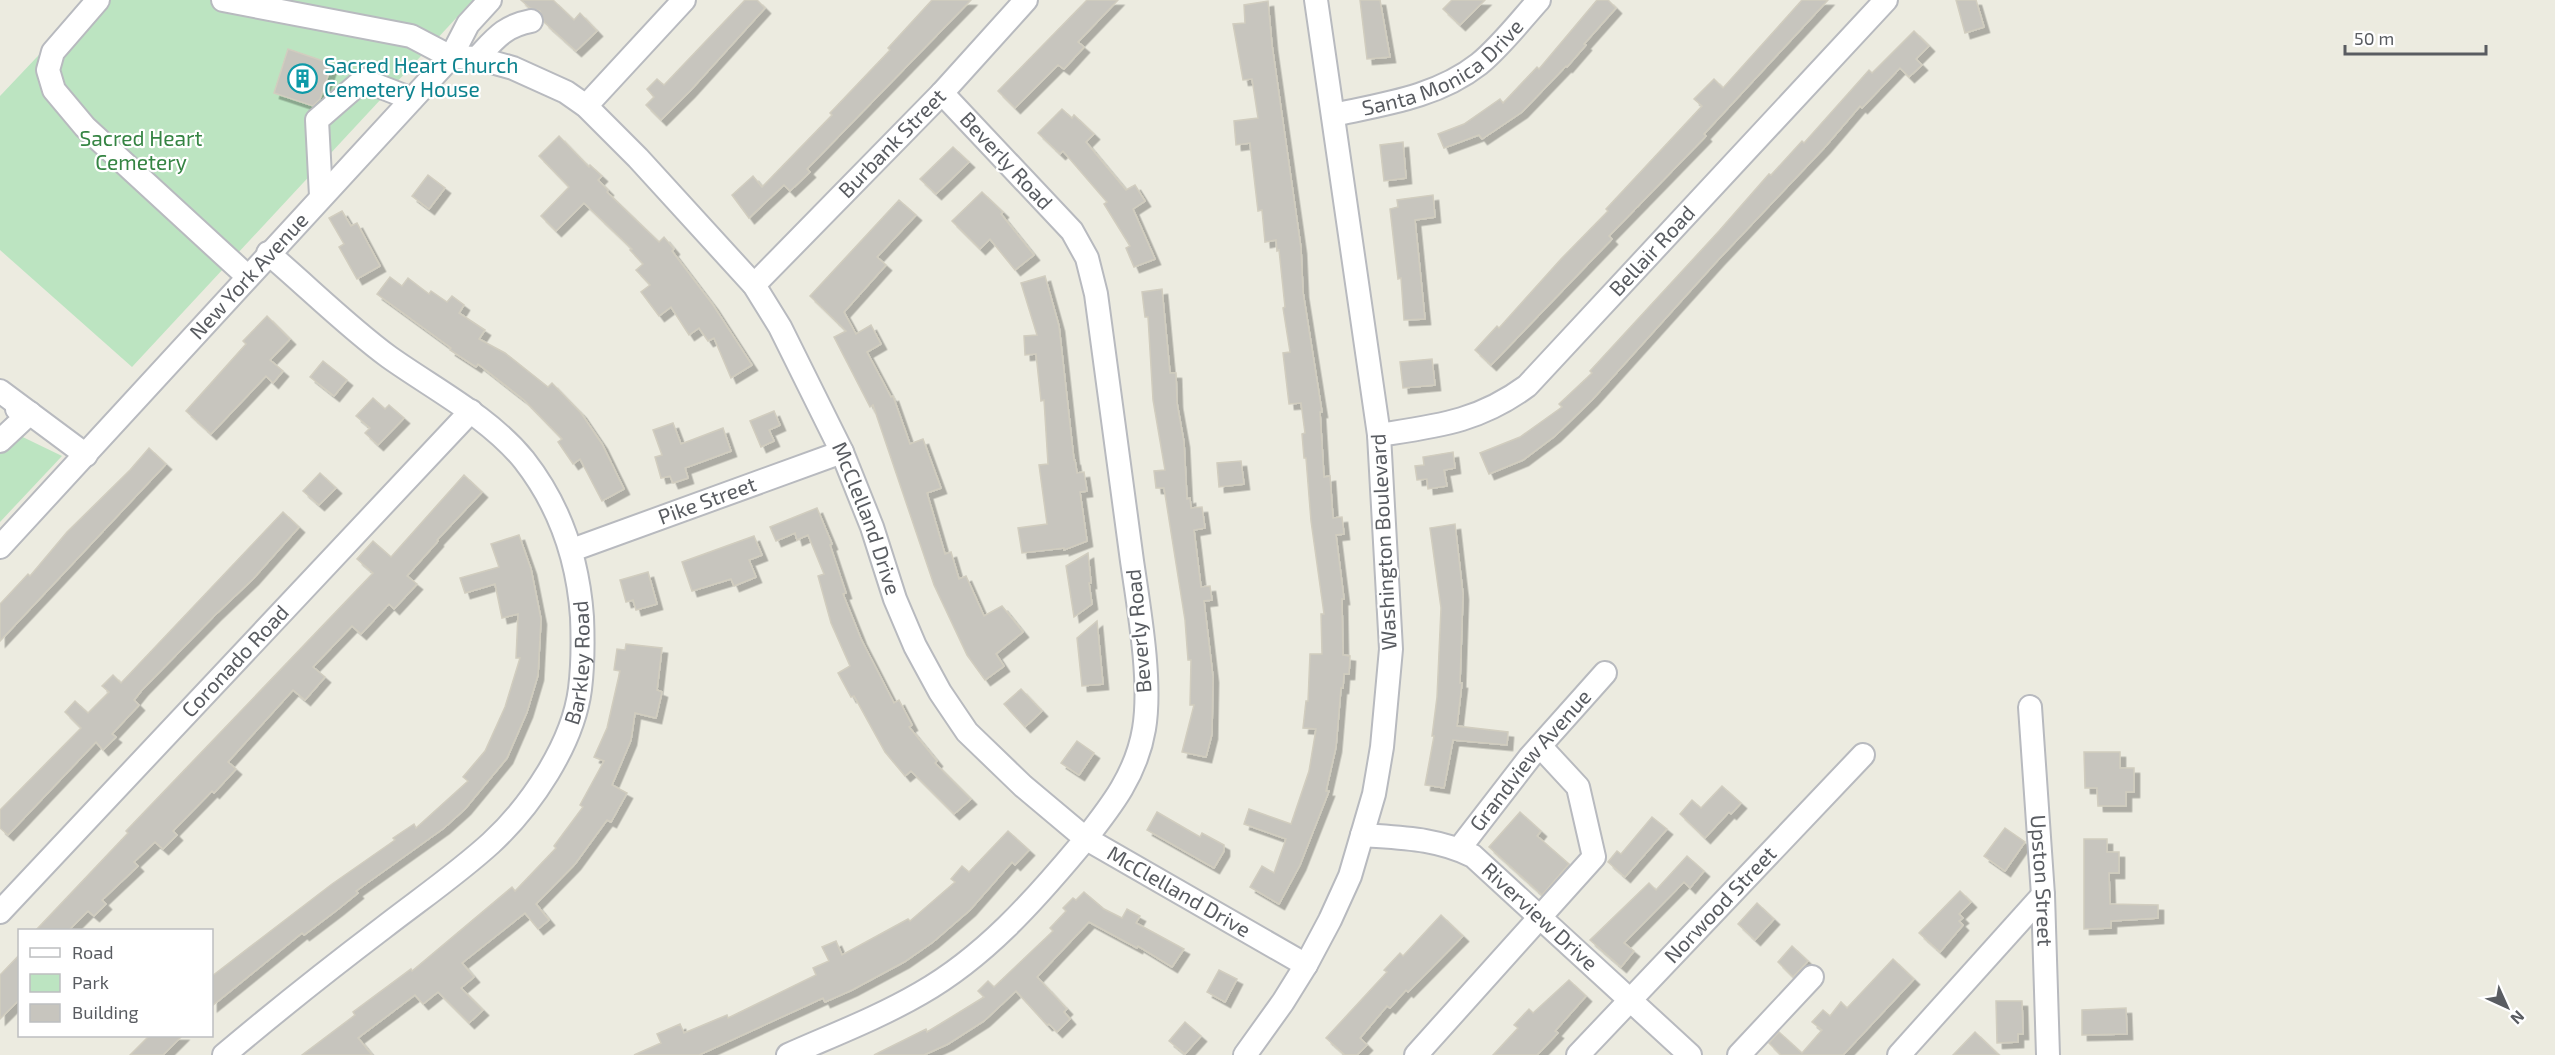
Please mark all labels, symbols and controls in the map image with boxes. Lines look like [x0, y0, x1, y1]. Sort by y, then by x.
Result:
street label: Santa Monica Drive [1360, 13, 1528, 120]
scale bar [2345, 18, 2486, 56]
text: 50 m [2354, 27, 2394, 49]
place label: Sacred Heart Church Cemetery House [324, 52, 518, 101]
building icon: Sacred Heart Church Cemetery House [287, 62, 319, 94]
street label: Burbank Street [833, 83, 950, 202]
street label: Beverly Road [956, 106, 1059, 214]
park label: Sacred Heart Cemetery [80, 125, 202, 174]
street label: Bellair Road [1603, 200, 1700, 301]
street label: New York Avenue [184, 207, 313, 344]
street label: Washington Boulevard [1364, 433, 1401, 651]
street label: McClelland Drive [828, 437, 907, 598]
street label: Pike Street [654, 470, 759, 529]
street label: Beverly Road [1120, 568, 1155, 694]
street label: Coronado Road [176, 599, 293, 722]
street label: Barkley Road [558, 600, 594, 728]
street label: Grandview Avenue [1464, 683, 1596, 835]
street label: Upston Street [2026, 814, 2059, 947]
street label: McClelland Drive [1103, 840, 1256, 942]
street label: Norwood Street [1658, 840, 1781, 967]
street label: Riverview Drive [1478, 857, 1604, 975]
legend [18, 929, 213, 1037]
text: Road [72, 941, 113, 963]
text: Park [72, 971, 109, 993]
north arrow [2477, 977, 2537, 1037]
text: Building [72, 1001, 139, 1023]
text: N [2507, 1007, 2529, 1029]

